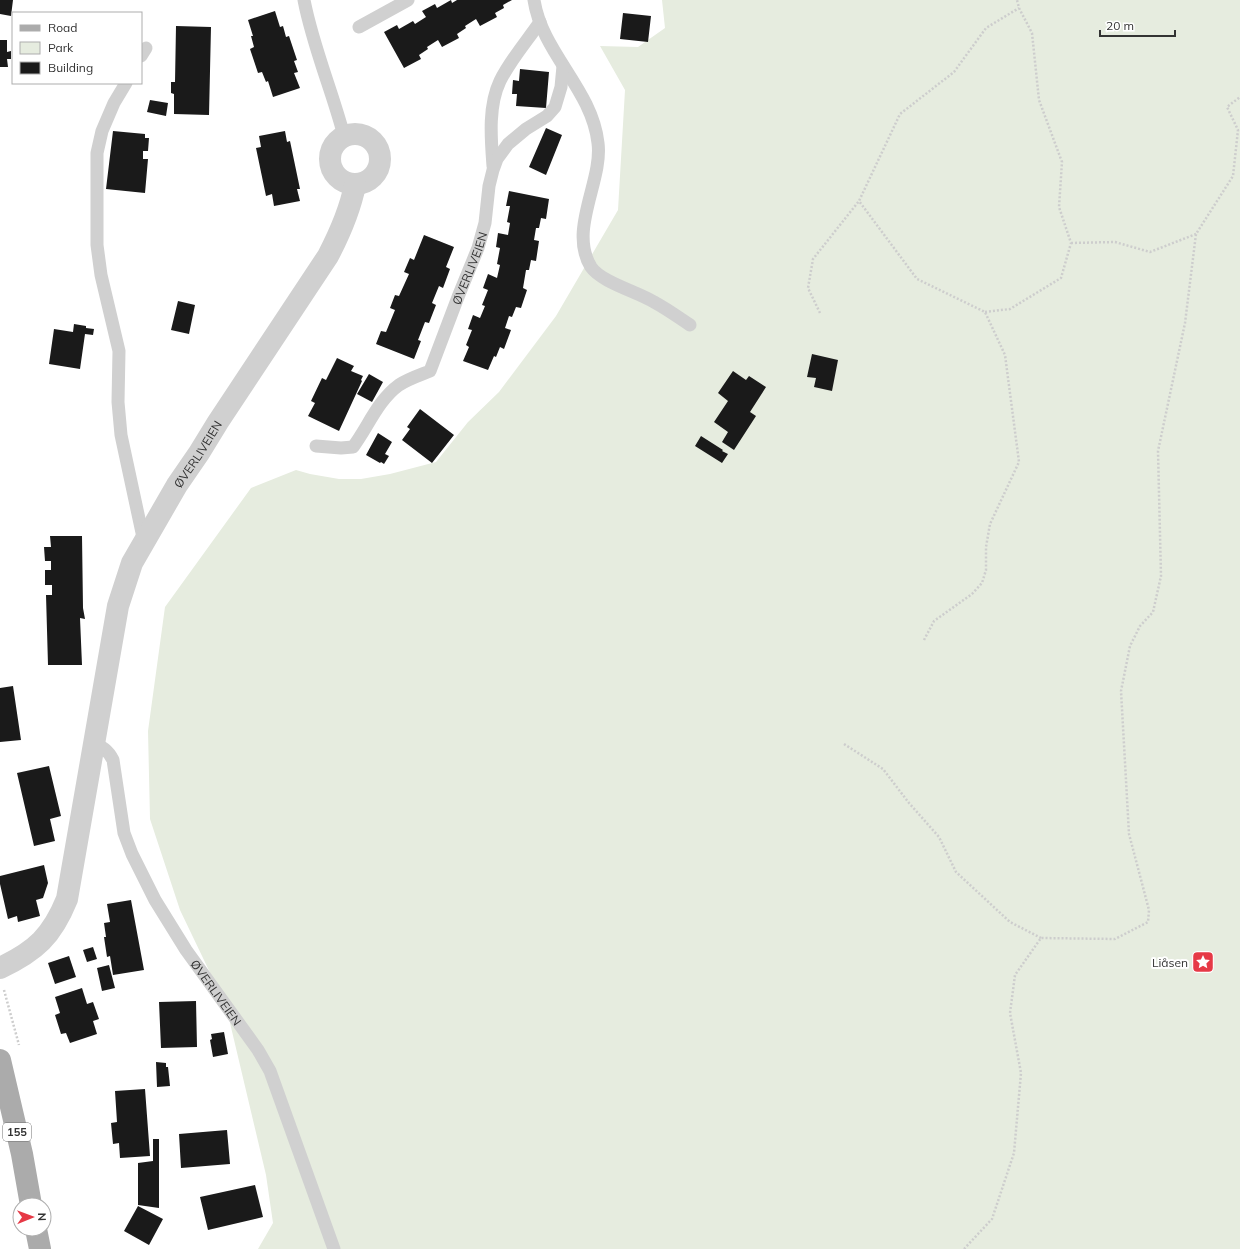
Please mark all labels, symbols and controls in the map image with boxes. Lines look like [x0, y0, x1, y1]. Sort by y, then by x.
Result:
legend [12, 12, 142, 84]
scale bar [1100, 12, 1175, 38]
text: 20 m [1106, 18, 1134, 33]
text: Road [48, 20, 77, 35]
text: Park [48, 40, 74, 55]
text: Building [48, 60, 93, 75]
street label: ØVERLIVEIEN [448, 230, 490, 307]
street label: ØVERLIVEIEN [170, 418, 225, 490]
place icon: Liåsen [1190, 949, 1216, 975]
place label: Liåsen [1152, 955, 1188, 970]
street label: ØVERLIVEIEN [188, 957, 245, 1028]
road number: 155 [3, 1123, 31, 1141]
north arrow [12, 1197, 52, 1237]
text: N [35, 1213, 49, 1221]

